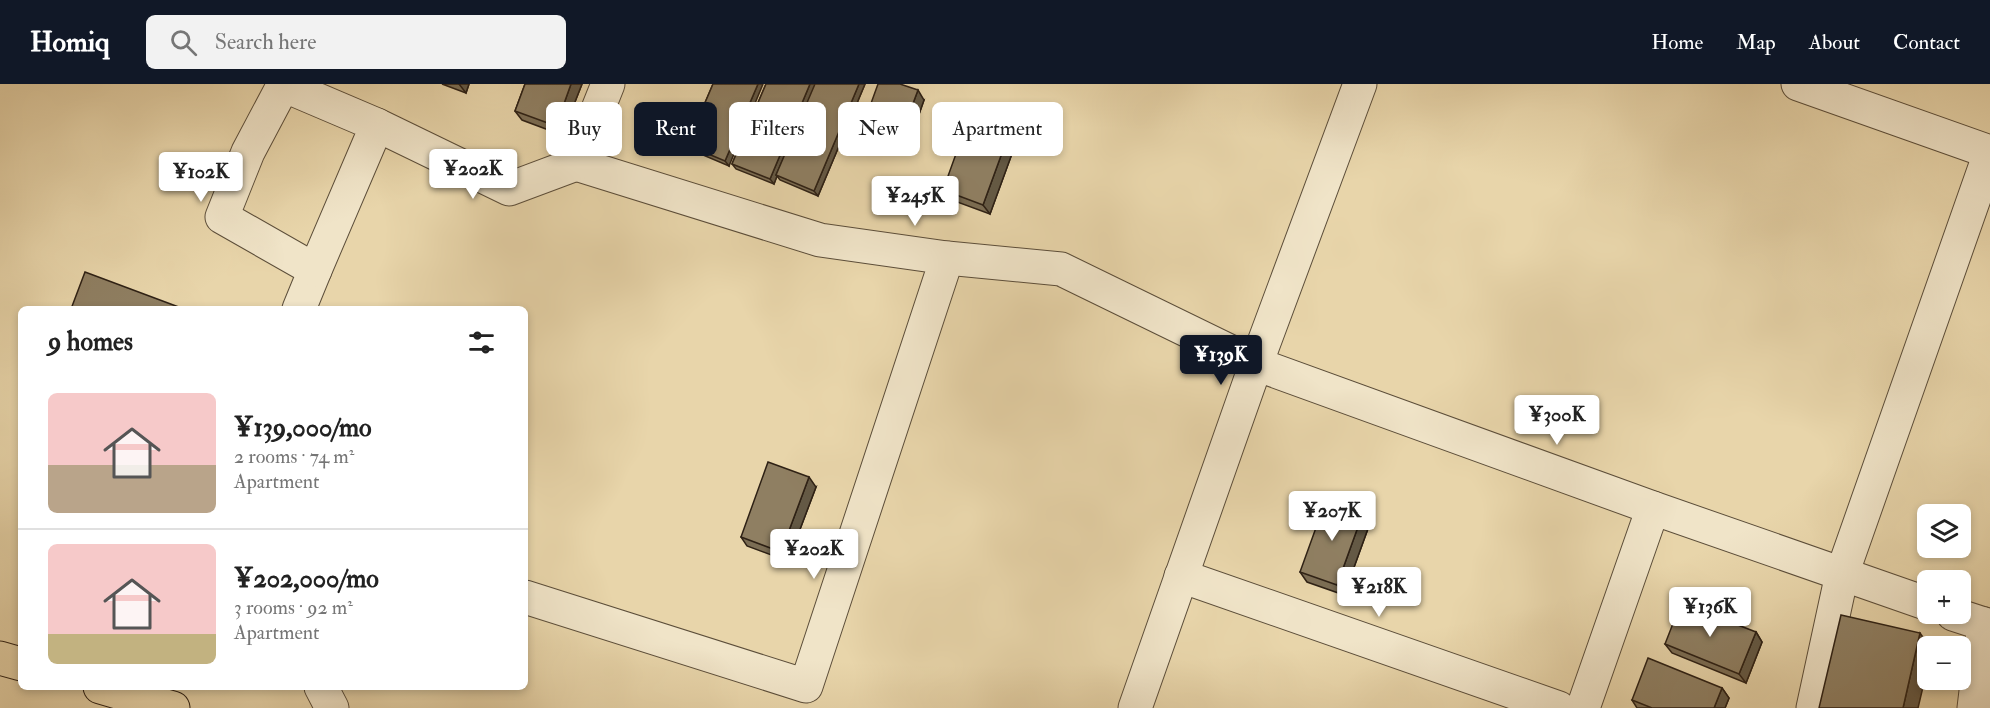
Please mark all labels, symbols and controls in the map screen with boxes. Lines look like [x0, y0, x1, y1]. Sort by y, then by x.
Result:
search box [146, 15, 566, 69]
text: Homiq [30, 25, 110, 60]
icon: search [167, 26, 200, 59]
text: Search here [215, 28, 316, 56]
text: Home [1651, 29, 1703, 56]
text: Map [1736, 29, 1776, 56]
text: About [1809, 29, 1860, 56]
text: Contact [1893, 29, 1960, 56]
chip: Buy [546, 102, 622, 156]
chip: Rent [634, 102, 717, 156]
chip: Filters [729, 102, 826, 156]
chip: New [838, 102, 920, 156]
chip: Apartment [932, 102, 1063, 156]
pin: ¥202K [431, 149, 515, 200]
pin: ¥102K [159, 152, 243, 203]
text: ¥202K [443, 156, 503, 181]
text: ¥102K [173, 159, 229, 184]
pin: ¥245K [873, 176, 957, 227]
text: ¥245K [886, 183, 944, 208]
text: 9 homes [48, 326, 133, 358]
icon: filters [465, 326, 498, 359]
pin: ¥139K [1179, 335, 1263, 386]
text: ¥139K [1194, 342, 1248, 367]
pin: ¥300K [1515, 395, 1599, 446]
text: ¥300K [1528, 402, 1586, 427]
text: ¥139,000/mo [234, 412, 372, 444]
icon: home [96, 417, 168, 489]
text: 2 rooms · 74 m² [234, 444, 355, 469]
text: Apartment [234, 469, 319, 494]
pin: ¥207K [1290, 491, 1374, 542]
text: ¥207K [1303, 498, 1361, 523]
map controls [1917, 504, 1971, 690]
button: layers [1917, 504, 1971, 558]
pin: ¥202K [772, 529, 856, 580]
text: ¥202K [784, 536, 844, 561]
text: ¥202,000/mo [234, 563, 379, 595]
pin: ¥218K [1337, 567, 1421, 618]
icon: home [96, 568, 168, 640]
button: + [1917, 570, 1971, 624]
text: ¥218K [1351, 574, 1407, 599]
pin: ¥136K [1668, 587, 1752, 638]
text: ¥136K [1683, 594, 1737, 619]
text: 3 rooms · 92 m² [234, 595, 353, 620]
text: Apartment [234, 620, 319, 645]
button: − [1917, 636, 1971, 690]

